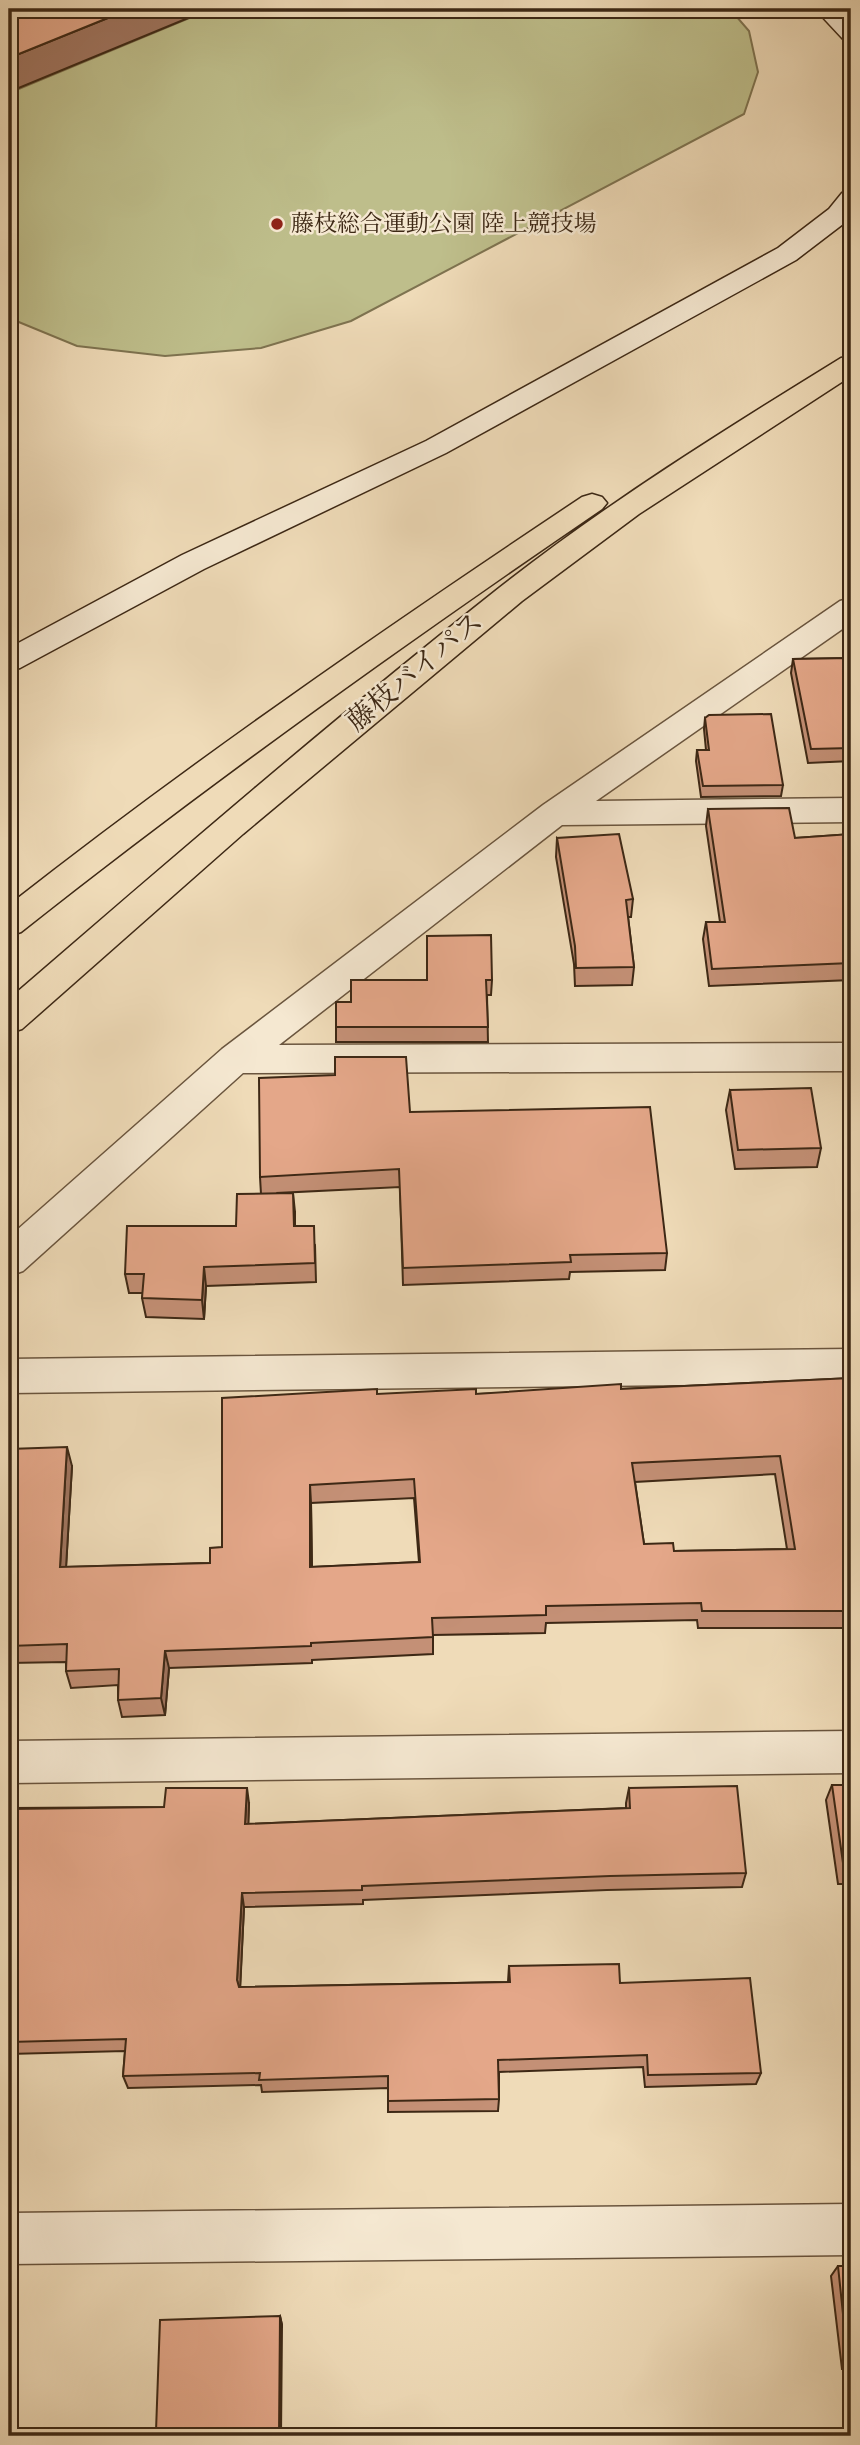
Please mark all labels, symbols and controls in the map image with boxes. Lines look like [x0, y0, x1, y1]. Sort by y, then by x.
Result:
place label: 藤枝総合運動公園 陸上競技場 [291, 211, 596, 236]
marker: 藤枝総合運動公園 陸上競技場 [269, 216, 285, 232]
street label: 藤枝バイパス [341, 606, 489, 738]

